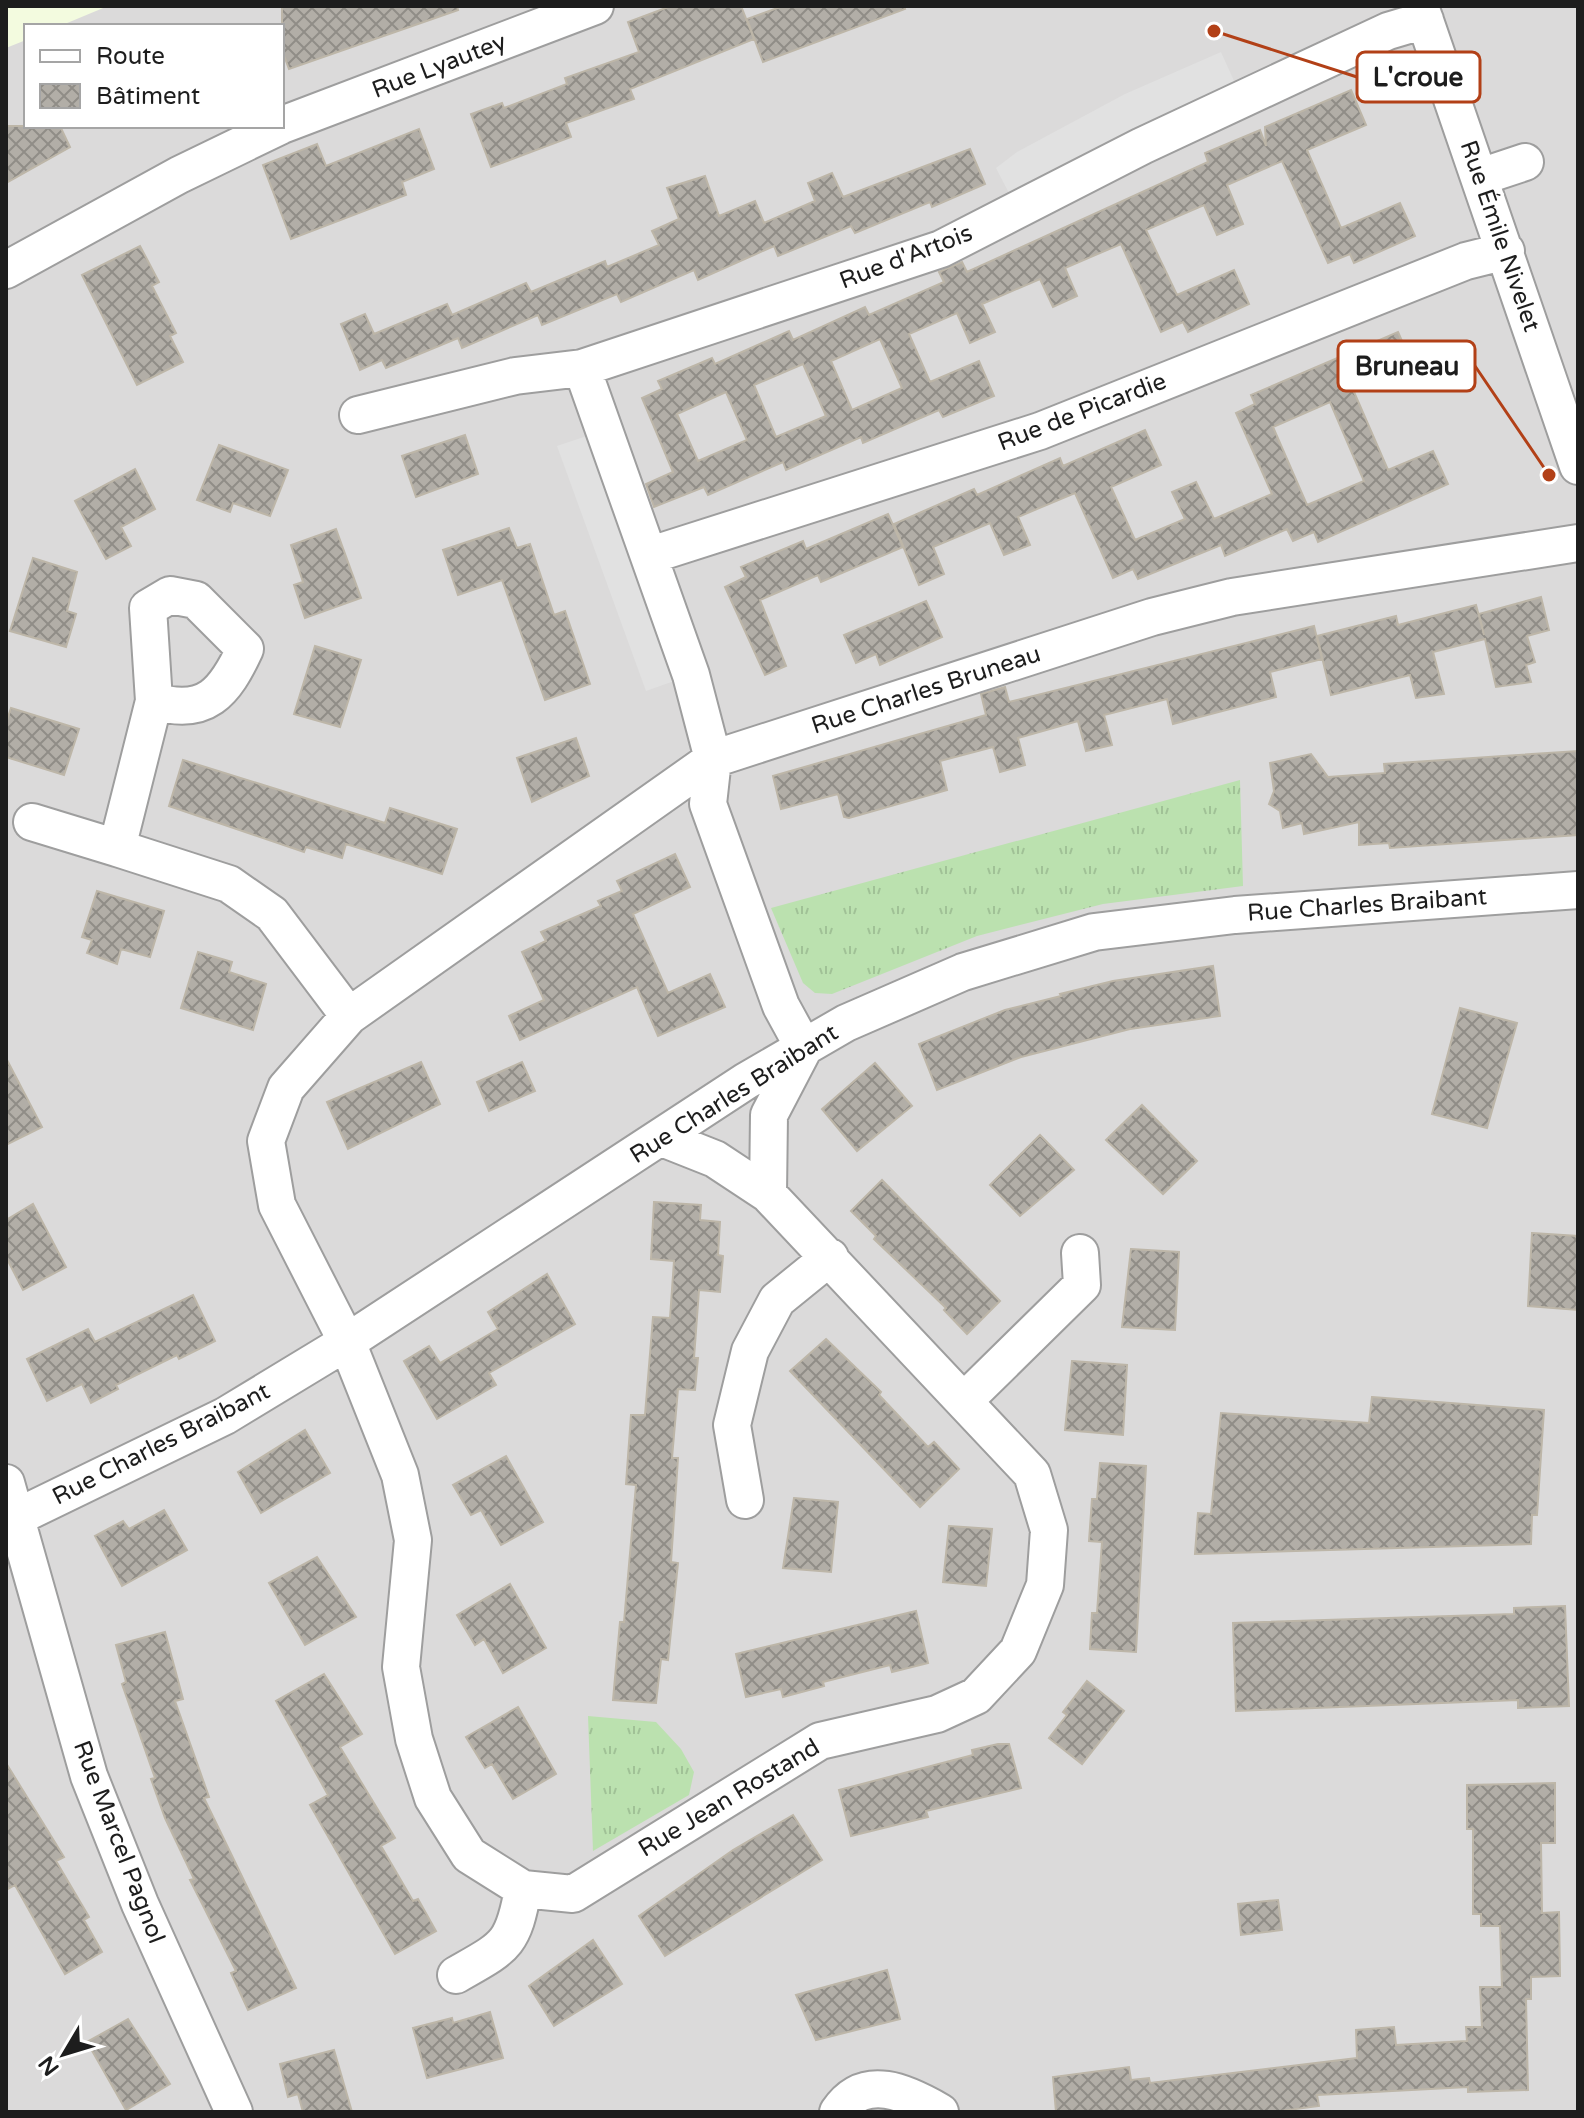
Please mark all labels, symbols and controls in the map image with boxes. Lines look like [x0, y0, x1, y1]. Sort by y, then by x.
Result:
legend [24, 24, 284, 128]
street label: Rue Lyautey [368, 27, 510, 105]
text: Route [96, 42, 165, 71]
callout: L'croue [1357, 52, 1480, 102]
text: L'croue [1373, 62, 1464, 93]
text: Bâtiment [96, 82, 200, 111]
street label: Rue Émile Nivelet [1454, 136, 1547, 335]
street label: Rue d'Artois [835, 218, 977, 296]
callout: Bruneau [1338, 341, 1475, 391]
text: Bruneau [1355, 351, 1459, 382]
street label: Rue de Picardie [994, 367, 1170, 457]
street label: Rue Charles Bruneau [808, 639, 1044, 741]
street label: Rue Charles Braibant [1246, 882, 1488, 928]
street label: Rue Charles Braibant [625, 1018, 843, 1170]
street label: Rue Charles Braibant [47, 1377, 275, 1511]
street label: Rue Jean Rostand [633, 1732, 825, 1864]
street label: Rue Marcel Pagnol [67, 1737, 171, 1947]
north arrow [24, 2014, 104, 2094]
text: N [33, 2051, 65, 2081]

